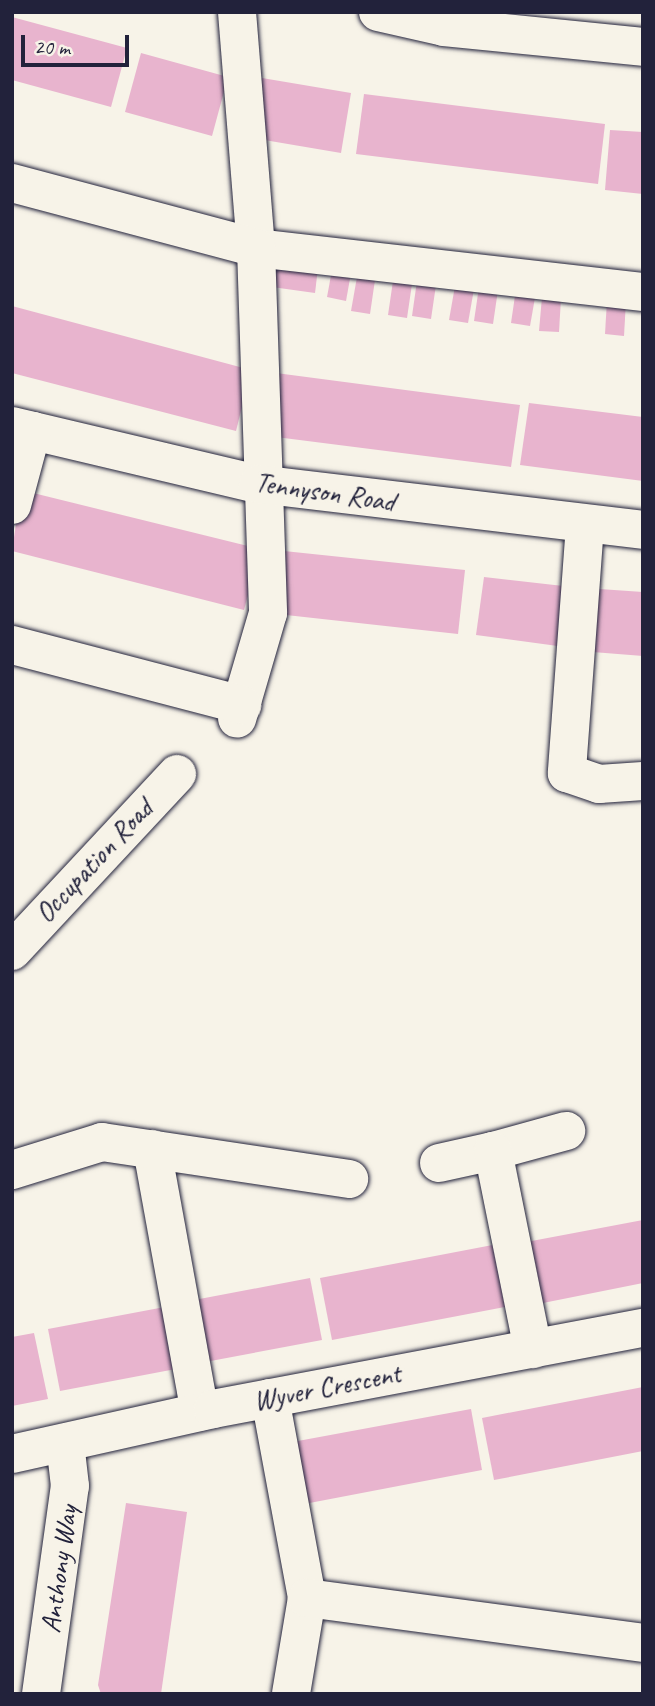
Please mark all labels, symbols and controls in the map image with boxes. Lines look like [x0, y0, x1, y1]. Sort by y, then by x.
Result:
scale bar [24, 21, 133, 65]
text: 20 m [34, 34, 70, 60]
street label: Tennyson Road [253, 466, 397, 518]
street label: Occupation Road [28, 792, 160, 930]
street label: Wyver Crescent [251, 1356, 403, 1418]
street label: Anthony Way [33, 1503, 85, 1635]

